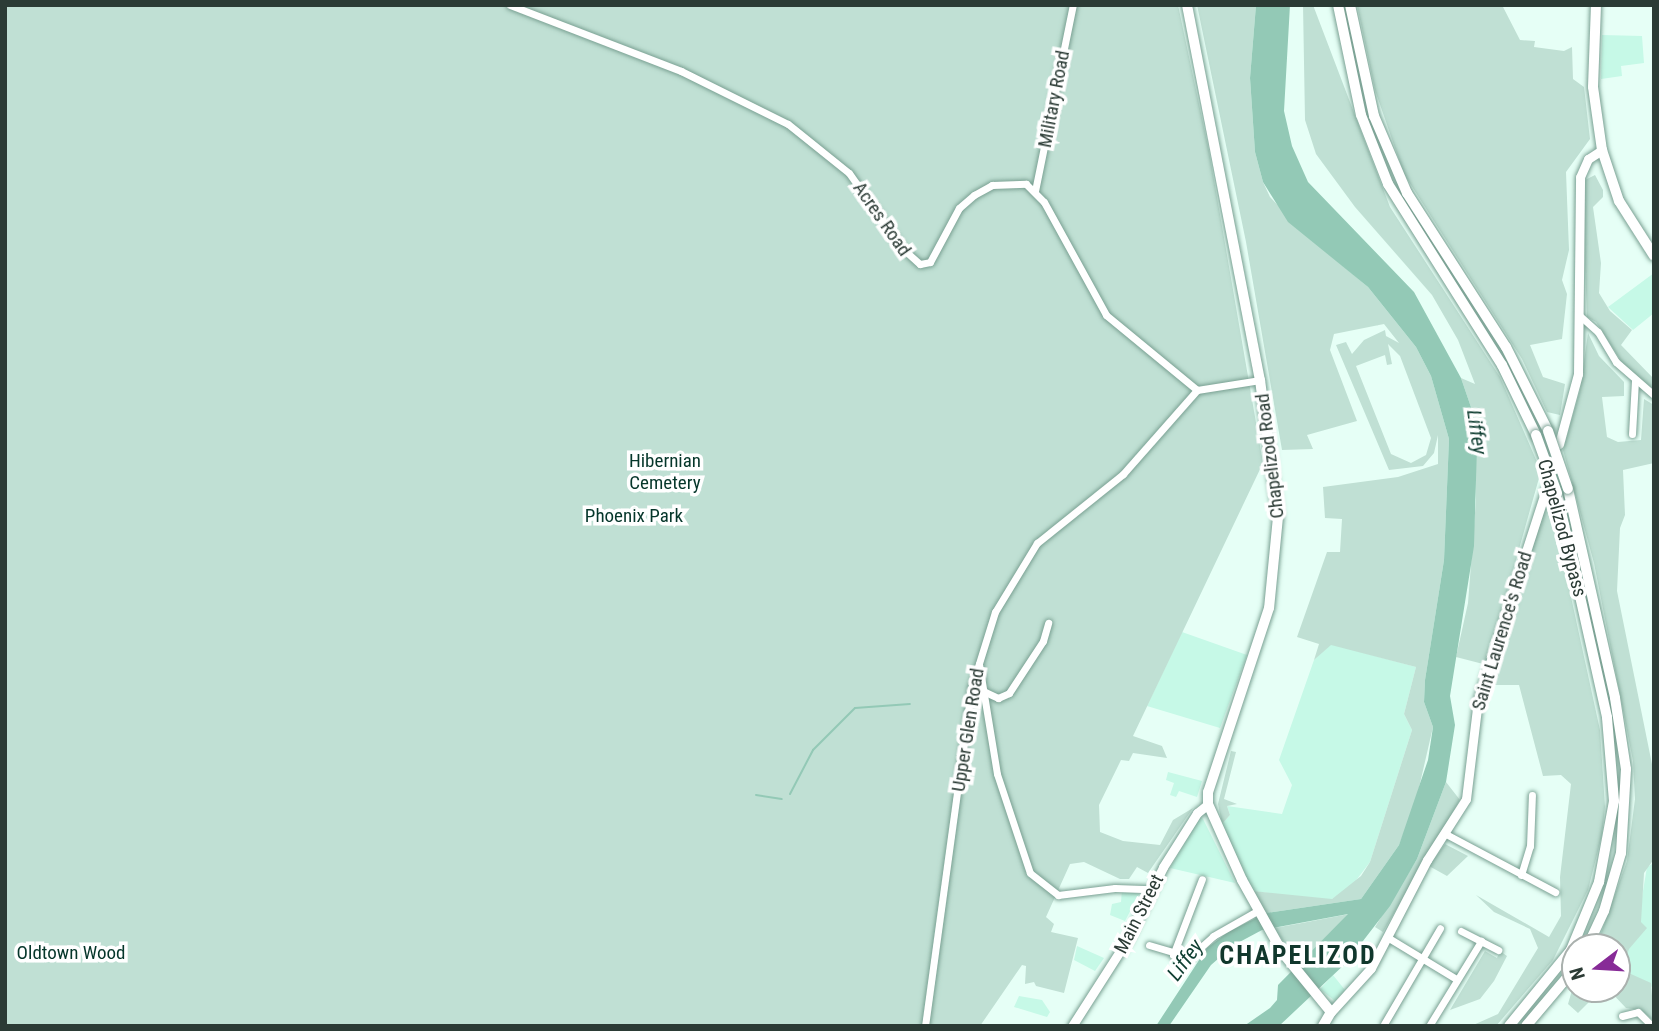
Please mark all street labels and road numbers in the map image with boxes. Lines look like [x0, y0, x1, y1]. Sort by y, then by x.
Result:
street label: Military Road [1033, 48, 1075, 150]
street label: Acres Road [848, 177, 916, 261]
street label: Chapelizod Road [1251, 392, 1289, 520]
street label: Chapelizod Bypass [1533, 457, 1591, 599]
street label: Saint Laurence's Road [1467, 549, 1537, 713]
street label: Upper Glen Road [947, 667, 989, 793]
street label: Main Street [1109, 871, 1169, 957]

